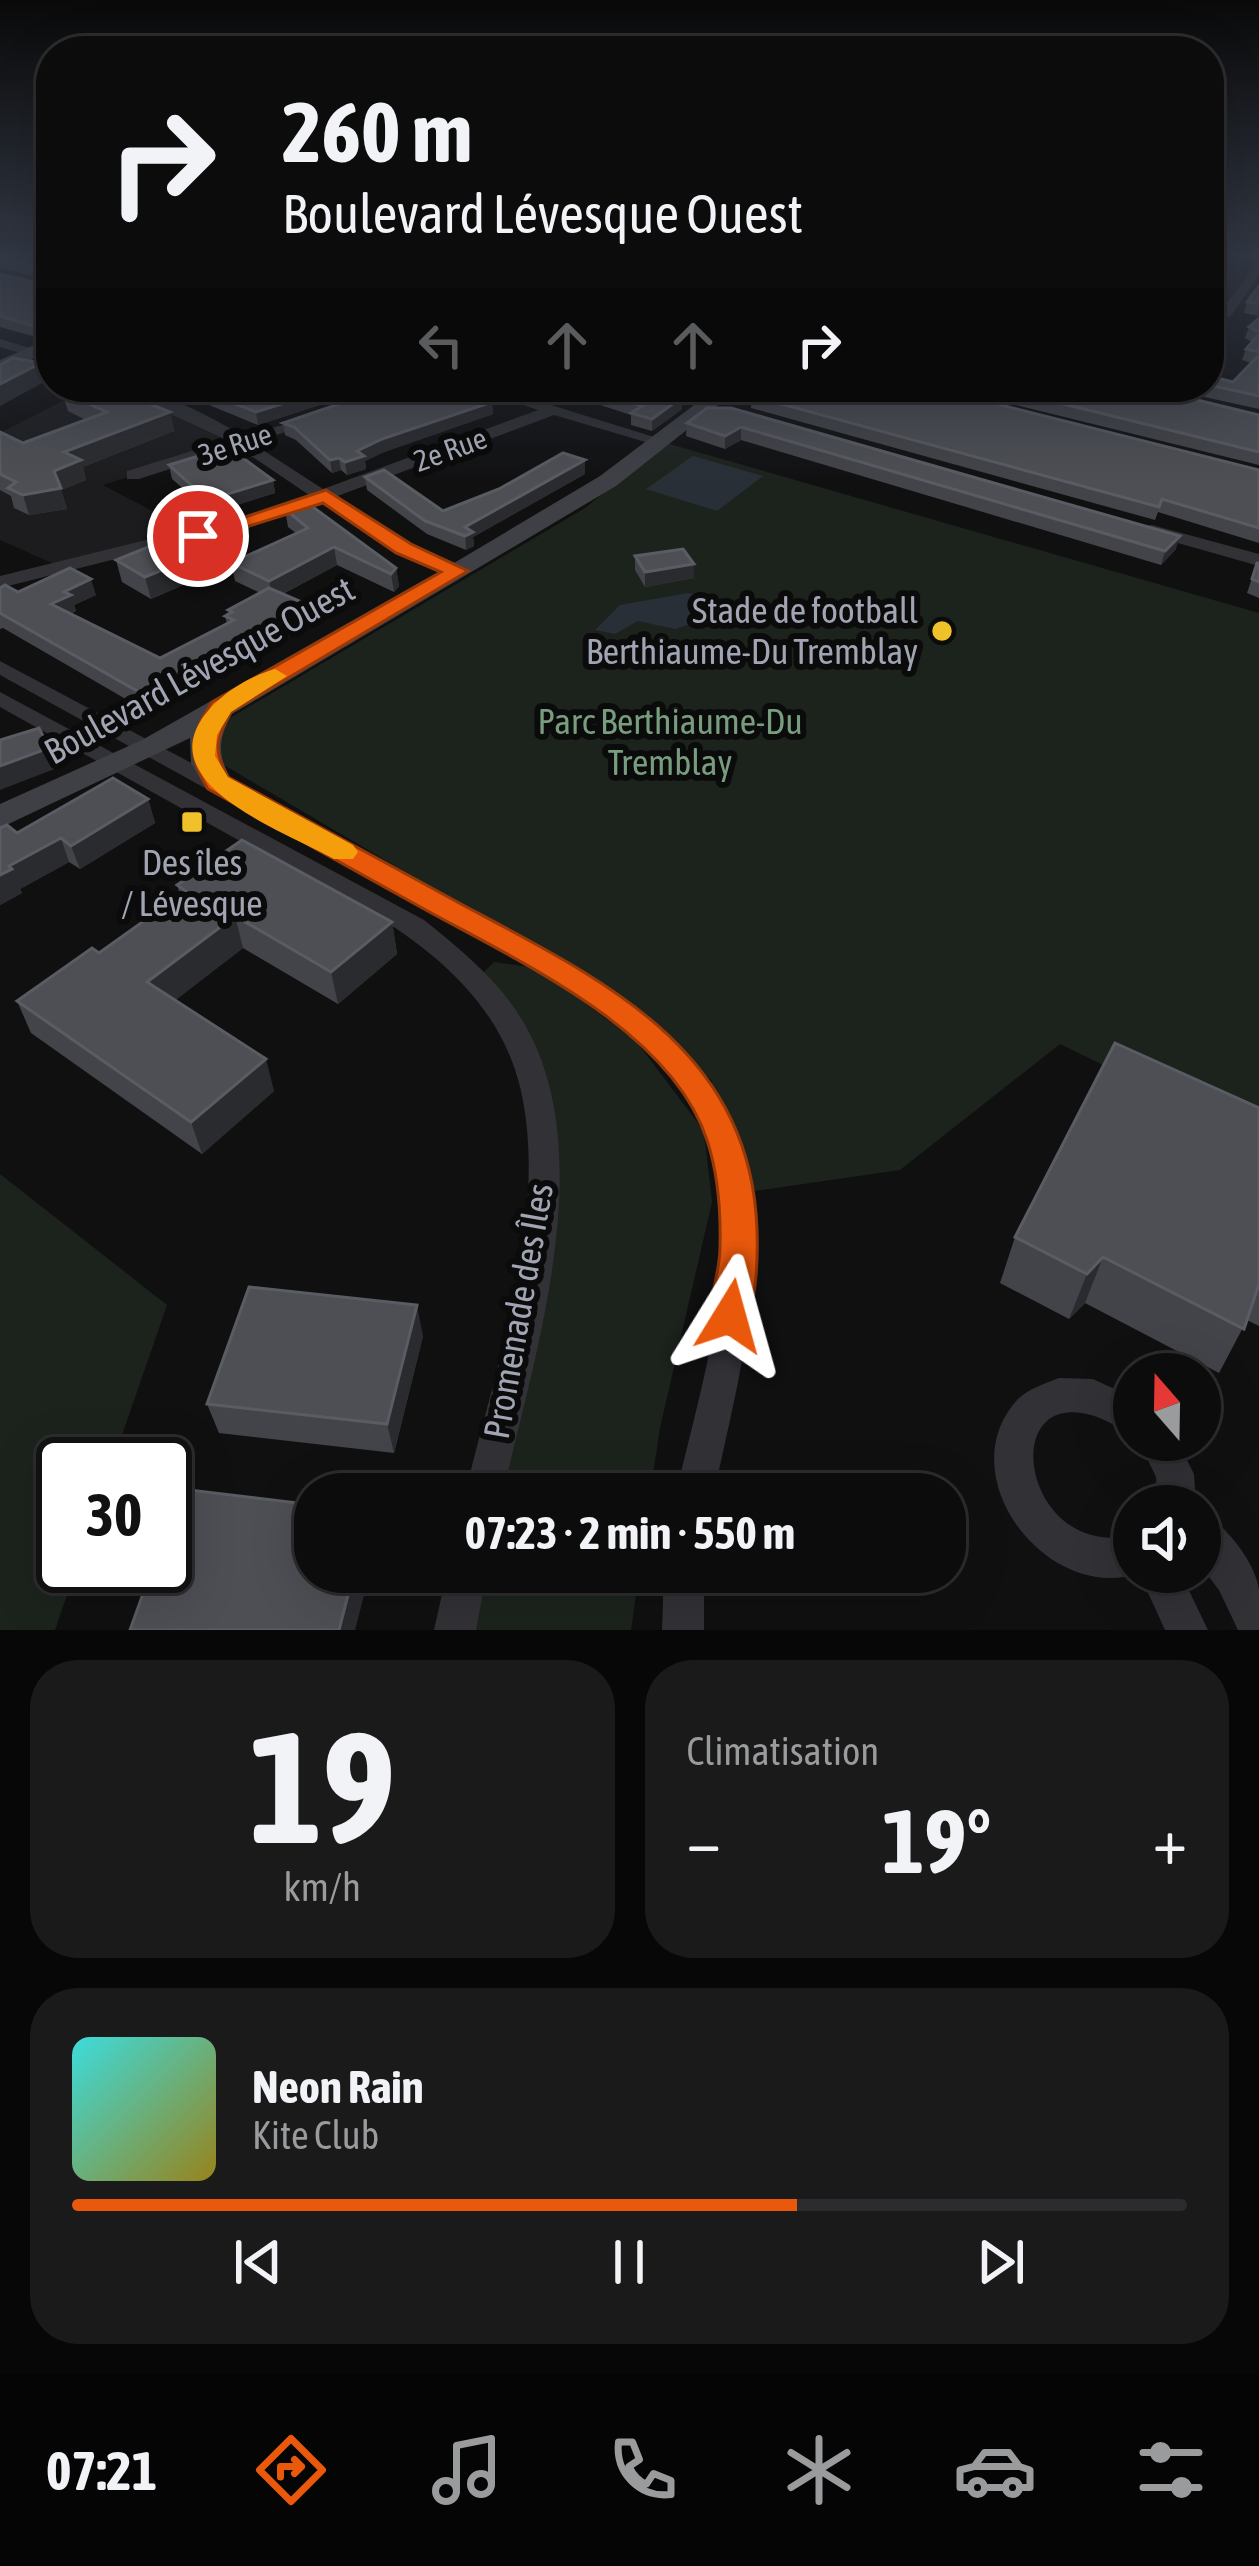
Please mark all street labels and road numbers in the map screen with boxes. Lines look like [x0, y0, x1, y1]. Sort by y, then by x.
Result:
street label: 3e Rue [194, 416, 276, 472]
street label: 2e Rue [409, 420, 491, 478]
street label: Boulevard Lévesque Ouest [37, 567, 361, 773]
street label: Promenade des Îles [475, 1180, 561, 1442]

